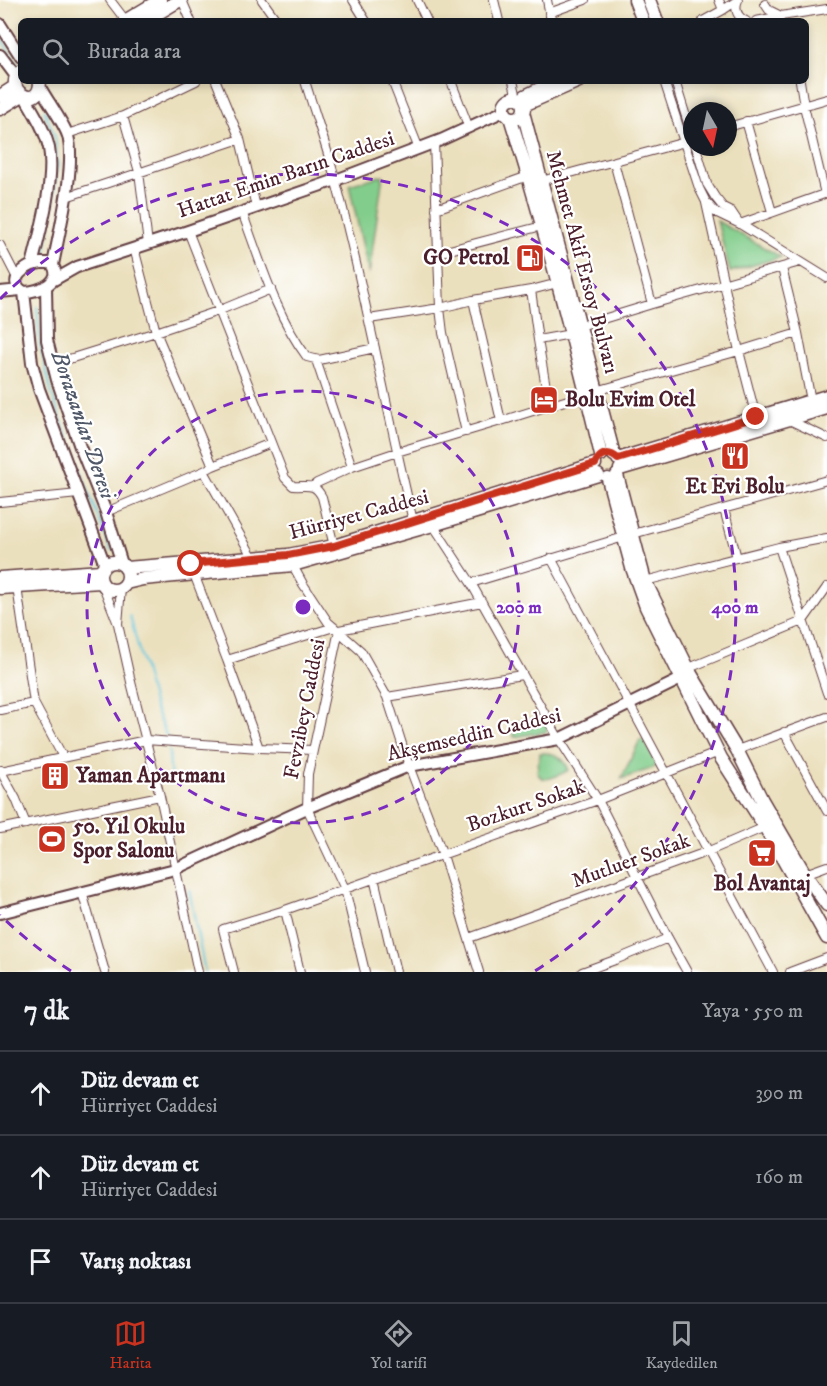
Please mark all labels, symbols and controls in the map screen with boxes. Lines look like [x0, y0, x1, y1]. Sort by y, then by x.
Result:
search box [18, 18, 809, 84]
icon: search [39, 35, 72, 68]
text: Burada ara [87, 38, 181, 65]
north arrow [683, 102, 737, 156]
street label: Hattat Emin Barın Caddesi [174, 126, 398, 224]
street label: Mehmet Akif Ersoy Bulvarı [540, 148, 624, 376]
fuel station icon: GO Petrol [514, 242, 546, 274]
place label: GO Petrol [423, 245, 510, 271]
water label: Borazanlar Deresi [45, 346, 121, 504]
hotel icon: Bolu Evim Otel [528, 384, 560, 416]
place label: Bolu Evim Otel [565, 387, 696, 413]
route end [742, 403, 768, 429]
restaurant icon: Et Evi Bolu [719, 440, 751, 472]
place label: Et Evi Bolu [685, 474, 785, 500]
street label: Hürriyet Caddesi [286, 484, 432, 546]
route start [177, 550, 203, 576]
centre of rings [293, 597, 313, 617]
text: 200 m [496, 597, 542, 619]
text: 400 m [710, 597, 759, 619]
street label: Fevzibey Caddesi [279, 636, 331, 782]
street label: Akşemseddin Caddesi [384, 702, 564, 768]
building icon: Yaman Apartmanı [39, 760, 71, 792]
place label: Yaman Apartmanı [75, 763, 226, 789]
street label: Bozkurt Sokak [464, 773, 589, 838]
place label: 50. Yıl Okulu Spor Salonu [72, 814, 185, 864]
sports icon: 50. Yıl Okulu Spor Salonu [36, 823, 68, 855]
street label: Mutluer Sokak [568, 827, 694, 894]
supermarket icon: Bol Avantaj [746, 837, 778, 869]
place label: Bol Avantaj [714, 871, 810, 898]
text: 7 dk [24, 995, 69, 1028]
text: Yaya · 550 m [702, 999, 803, 1024]
text: Düz devam et [81, 1067, 199, 1094]
icon: ahead [24, 1077, 57, 1110]
text: 390 m [755, 1081, 803, 1106]
text: Hürriyet Caddesi [81, 1094, 218, 1119]
text: Düz devam et [81, 1151, 199, 1178]
icon: ahead [24, 1161, 57, 1194]
text: 160 m [755, 1165, 803, 1190]
text: Hürriyet Caddesi [81, 1178, 218, 1203]
icon: arrive [24, 1245, 57, 1278]
text: Varış noktası [81, 1248, 191, 1275]
tab: Harita [109, 1317, 152, 1373]
tab: Yol tarifi [371, 1317, 427, 1373]
tab: Kaydedilen [646, 1317, 718, 1373]

